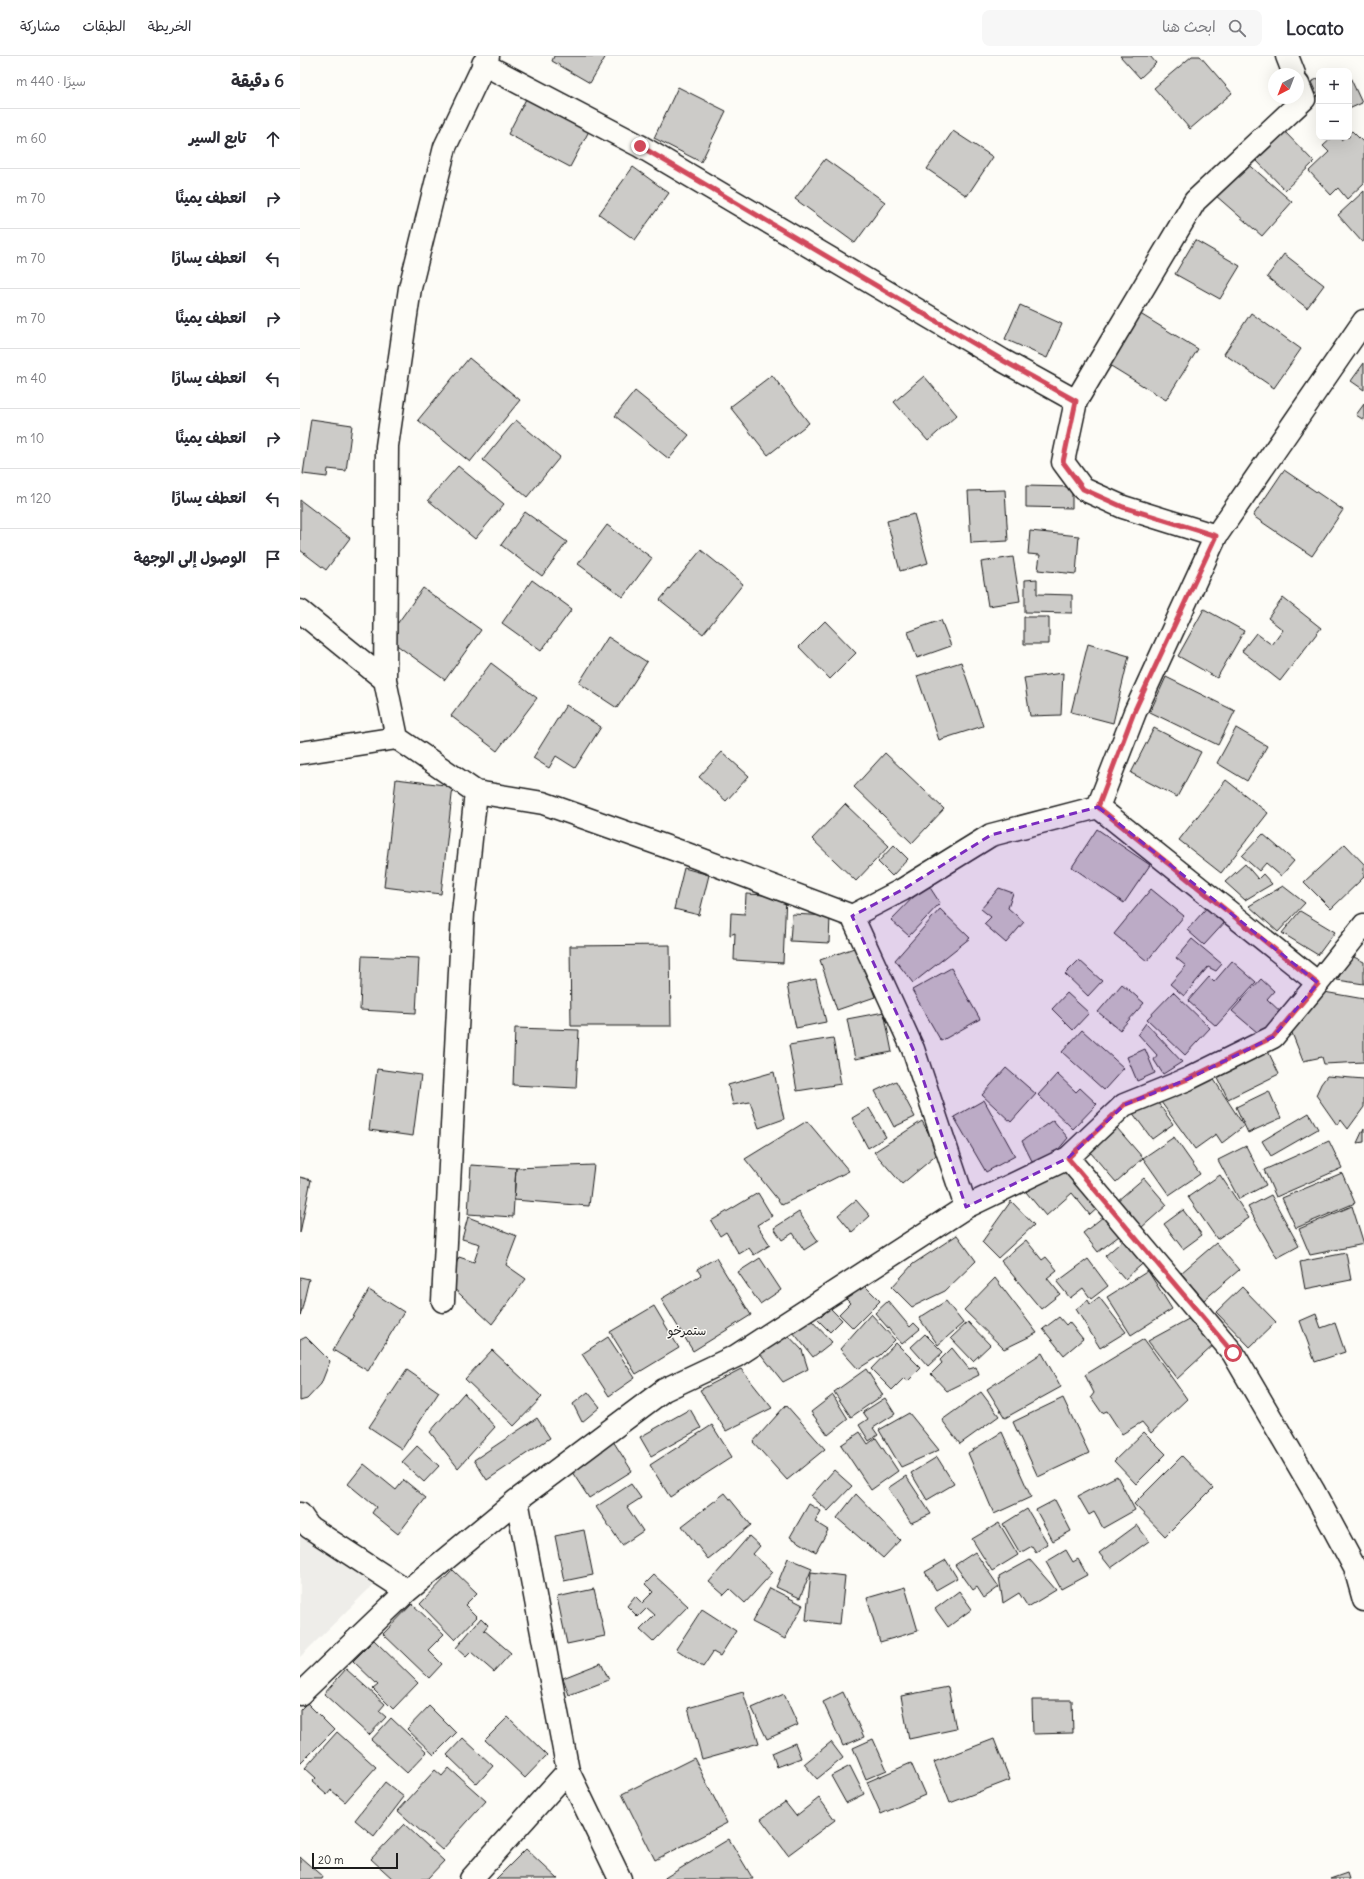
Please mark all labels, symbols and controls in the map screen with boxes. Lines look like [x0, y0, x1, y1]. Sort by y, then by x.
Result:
search box [982, 10, 1262, 46]
text: Locato [1286, 16, 1344, 40]
text: مشاركة [20, 17, 60, 35]
text: الطبقات [82, 17, 126, 35]
text: الخريطة [148, 17, 191, 35]
text: ابحث هنا [1162, 17, 1216, 36]
icon: search [1226, 17, 1248, 39]
north arrow [1268, 68, 1304, 104]
map controls [1316, 68, 1352, 140]
button: + [1316, 68, 1352, 104]
text: 6 دقيقة [231, 70, 284, 92]
text: سيرًا · 440 m [16, 73, 86, 90]
button: − [1316, 104, 1352, 140]
text: تابع السير [189, 128, 246, 147]
icon: ahead [262, 128, 284, 150]
text: 60 m [16, 130, 47, 147]
route end [631, 137, 649, 155]
text: انعطف يمينًا [175, 188, 246, 207]
icon: right [262, 188, 284, 210]
text: 70 m [16, 190, 45, 207]
text: انعطف يسارًا [172, 248, 246, 267]
icon: left [262, 248, 284, 270]
text: 70 m [16, 250, 45, 267]
text: انعطف يمينًا [175, 308, 246, 327]
icon: right [262, 308, 284, 330]
text: 70 m [16, 310, 45, 327]
text: انعطف يسارًا [172, 368, 246, 387]
icon: left [262, 368, 284, 390]
text: 40 m [16, 370, 47, 387]
text: انعطف يمينًا [175, 428, 246, 447]
icon: right [262, 428, 284, 450]
text: 10 m [16, 430, 44, 447]
text: انعطف يسارًا [172, 488, 246, 507]
icon: left [262, 488, 284, 510]
text: 120 m [16, 490, 51, 507]
text: الوصول إلى الوجهة [133, 548, 246, 567]
icon: arrive [262, 548, 284, 570]
district label: ستمرخو [667, 1323, 706, 1339]
route start [1224, 1344, 1242, 1362]
scale bar [312, 1851, 398, 1870]
text: 20 m [318, 1853, 344, 1867]

